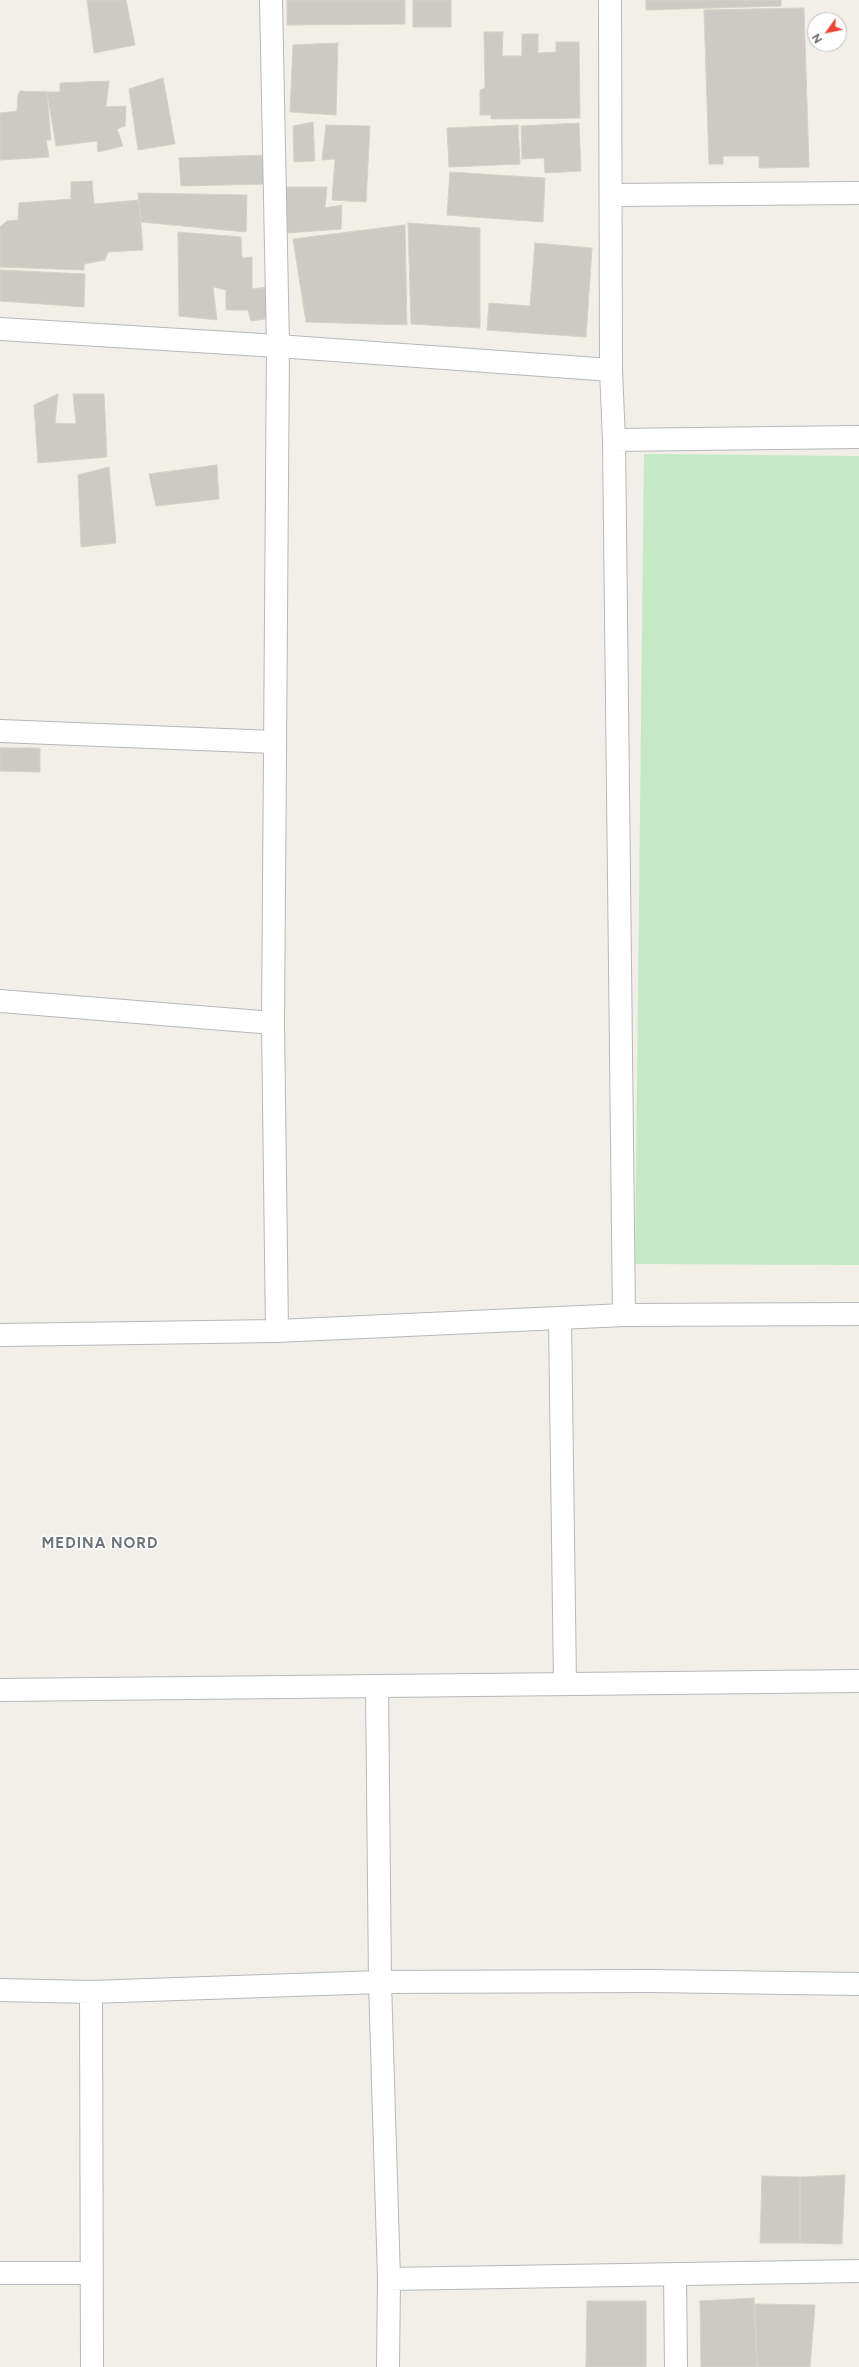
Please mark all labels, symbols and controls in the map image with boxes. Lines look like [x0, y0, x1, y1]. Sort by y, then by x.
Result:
north arrow [807, 12, 847, 52]
text: N [810, 31, 825, 45]
district label: MEDINA NORD [42, 1535, 158, 1553]

